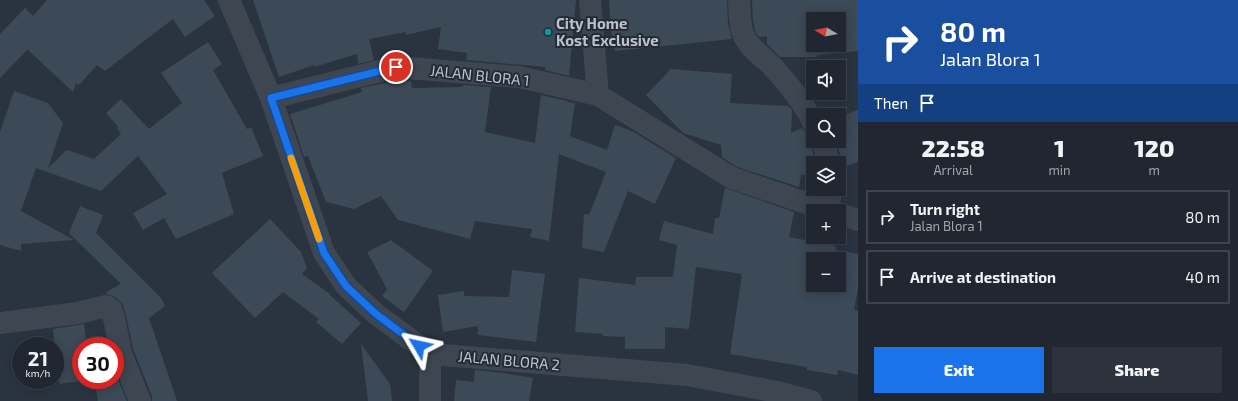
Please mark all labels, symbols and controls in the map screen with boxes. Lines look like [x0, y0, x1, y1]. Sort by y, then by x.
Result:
north arrow [806, 12, 846, 52]
map controls [806, 12, 846, 292]
place label: City Home Kost Exclusive [556, 14, 659, 49]
text: 80 m [940, 14, 1006, 48]
icon: right [874, 16, 926, 68]
marker: City Home Kost Exclusive [543, 27, 553, 37]
text: Jalan Blora 1 [940, 48, 1041, 70]
pin [379, 50, 413, 84]
icon: arrive [385, 56, 407, 78]
button: sound [806, 60, 846, 100]
street label: JALAN BLORA 1 [429, 61, 531, 89]
icon: arrive [916, 92, 938, 114]
text: Then [874, 94, 908, 112]
button: search [806, 108, 846, 148]
text: 22:58 [921, 133, 985, 162]
text: 1 [1054, 133, 1065, 162]
text: 120 [1134, 133, 1175, 162]
button: layers [806, 156, 846, 196]
text: Arrival [933, 162, 973, 178]
text: min [1048, 162, 1071, 178]
text: m [1149, 162, 1160, 178]
text: Turn right [910, 200, 980, 218]
button: + [806, 204, 846, 244]
icon: right [876, 206, 898, 228]
text: 80 m [1185, 208, 1220, 226]
text: Jalan Blora 1 [910, 218, 983, 234]
button: − [806, 252, 846, 292]
icon: arrive [876, 266, 898, 288]
text: Arrive at destination [910, 268, 1056, 286]
text: 40 m [1185, 268, 1220, 286]
position arrow [398, 325, 440, 367]
speed limit sign: 30 [72, 337, 124, 389]
text: 21 [28, 346, 48, 370]
street label: JALAN BLORA 2 [457, 347, 561, 373]
button: Exit [874, 347, 1044, 393]
button: Share [1052, 347, 1222, 393]
text: km/h [26, 367, 50, 379]

